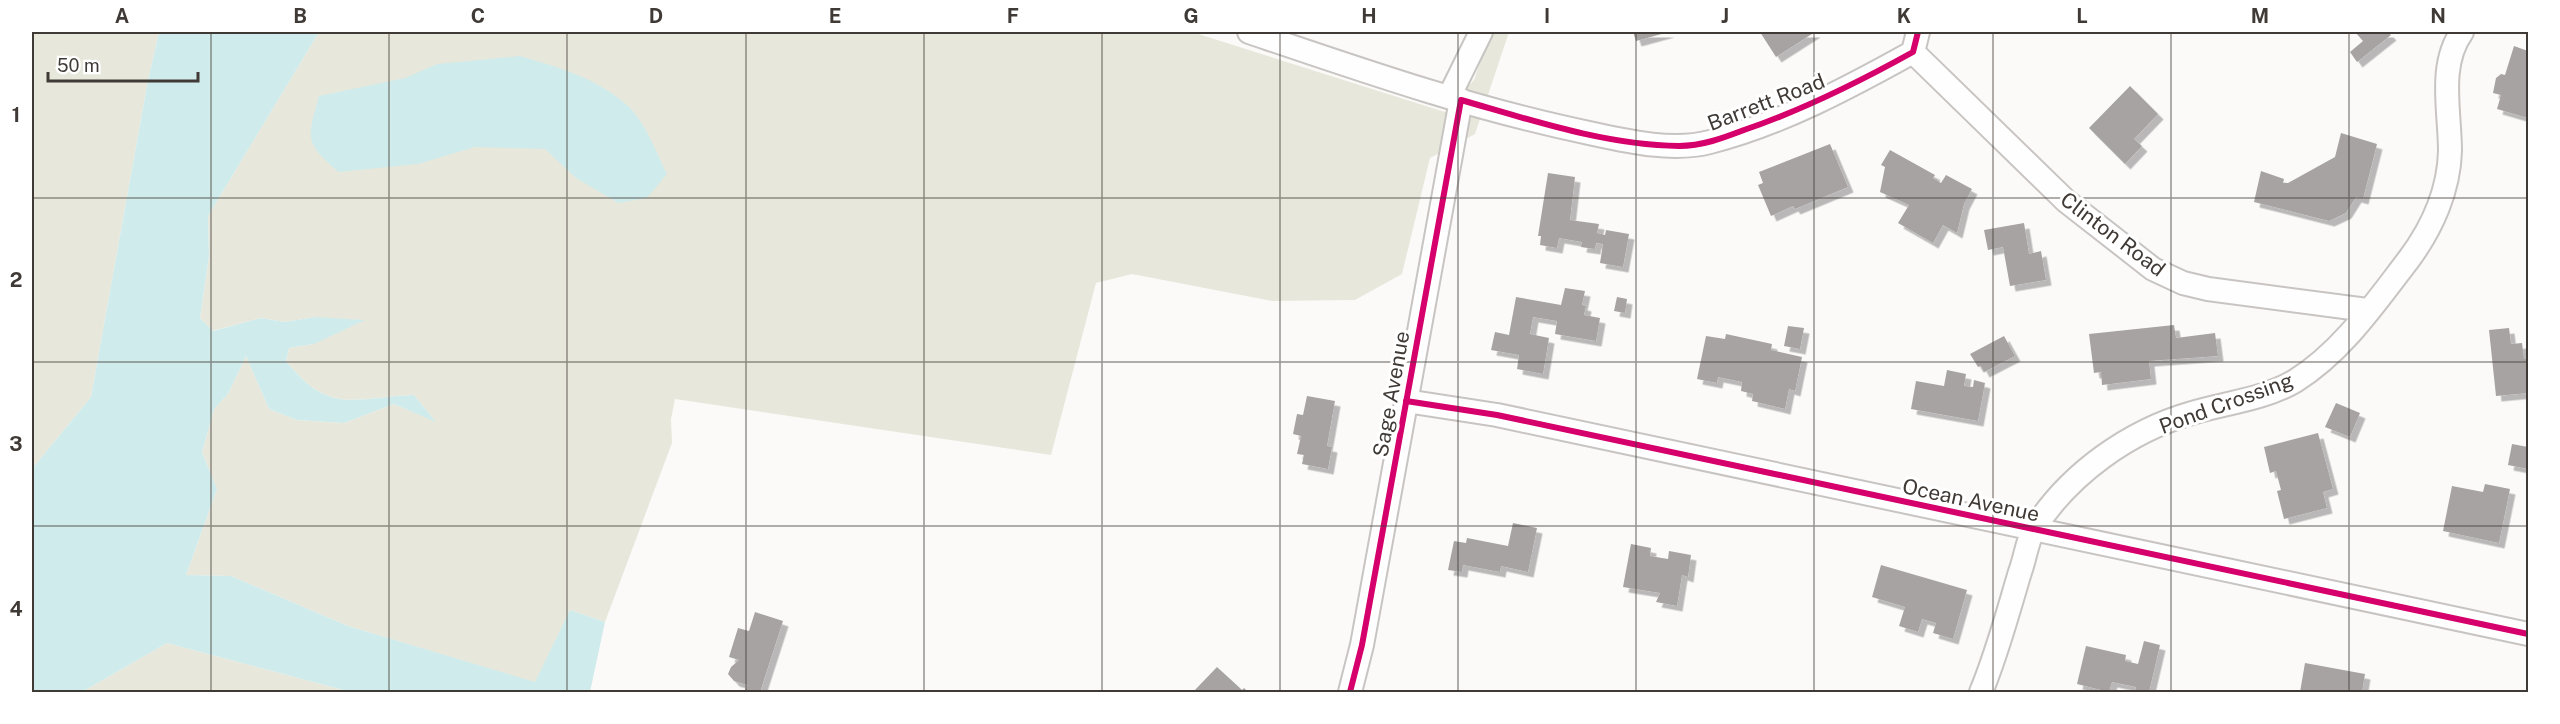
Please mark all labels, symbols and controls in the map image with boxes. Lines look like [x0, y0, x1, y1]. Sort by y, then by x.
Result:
text: A [115, 4, 129, 28]
text: B [293, 4, 307, 28]
text: C [471, 4, 485, 28]
text: D [649, 4, 663, 28]
text: E [829, 4, 841, 28]
text: F [1007, 4, 1019, 28]
text: G [1183, 4, 1199, 28]
text: H [1361, 4, 1377, 28]
text: I [1544, 4, 1550, 28]
text: J [1721, 4, 1729, 28]
text: K [1897, 4, 1911, 28]
text: L [2076, 4, 2088, 28]
text: M [2251, 4, 2269, 28]
text: N [2430, 4, 2446, 28]
scale bar [48, 45, 198, 83]
text: 50 m [57, 55, 100, 76]
street label: Barrett Road [1704, 68, 1828, 136]
text: 1 [12, 103, 20, 127]
street label: Clinton Road [2056, 187, 2170, 281]
text: 2 [10, 268, 22, 292]
street label: Sage Avenue [1368, 329, 1414, 459]
street label: Pond Crossing [2156, 367, 2296, 439]
text: 3 [9, 432, 23, 456]
street label: Ocean Avenue [1900, 473, 2042, 527]
text: 4 [9, 597, 23, 621]

